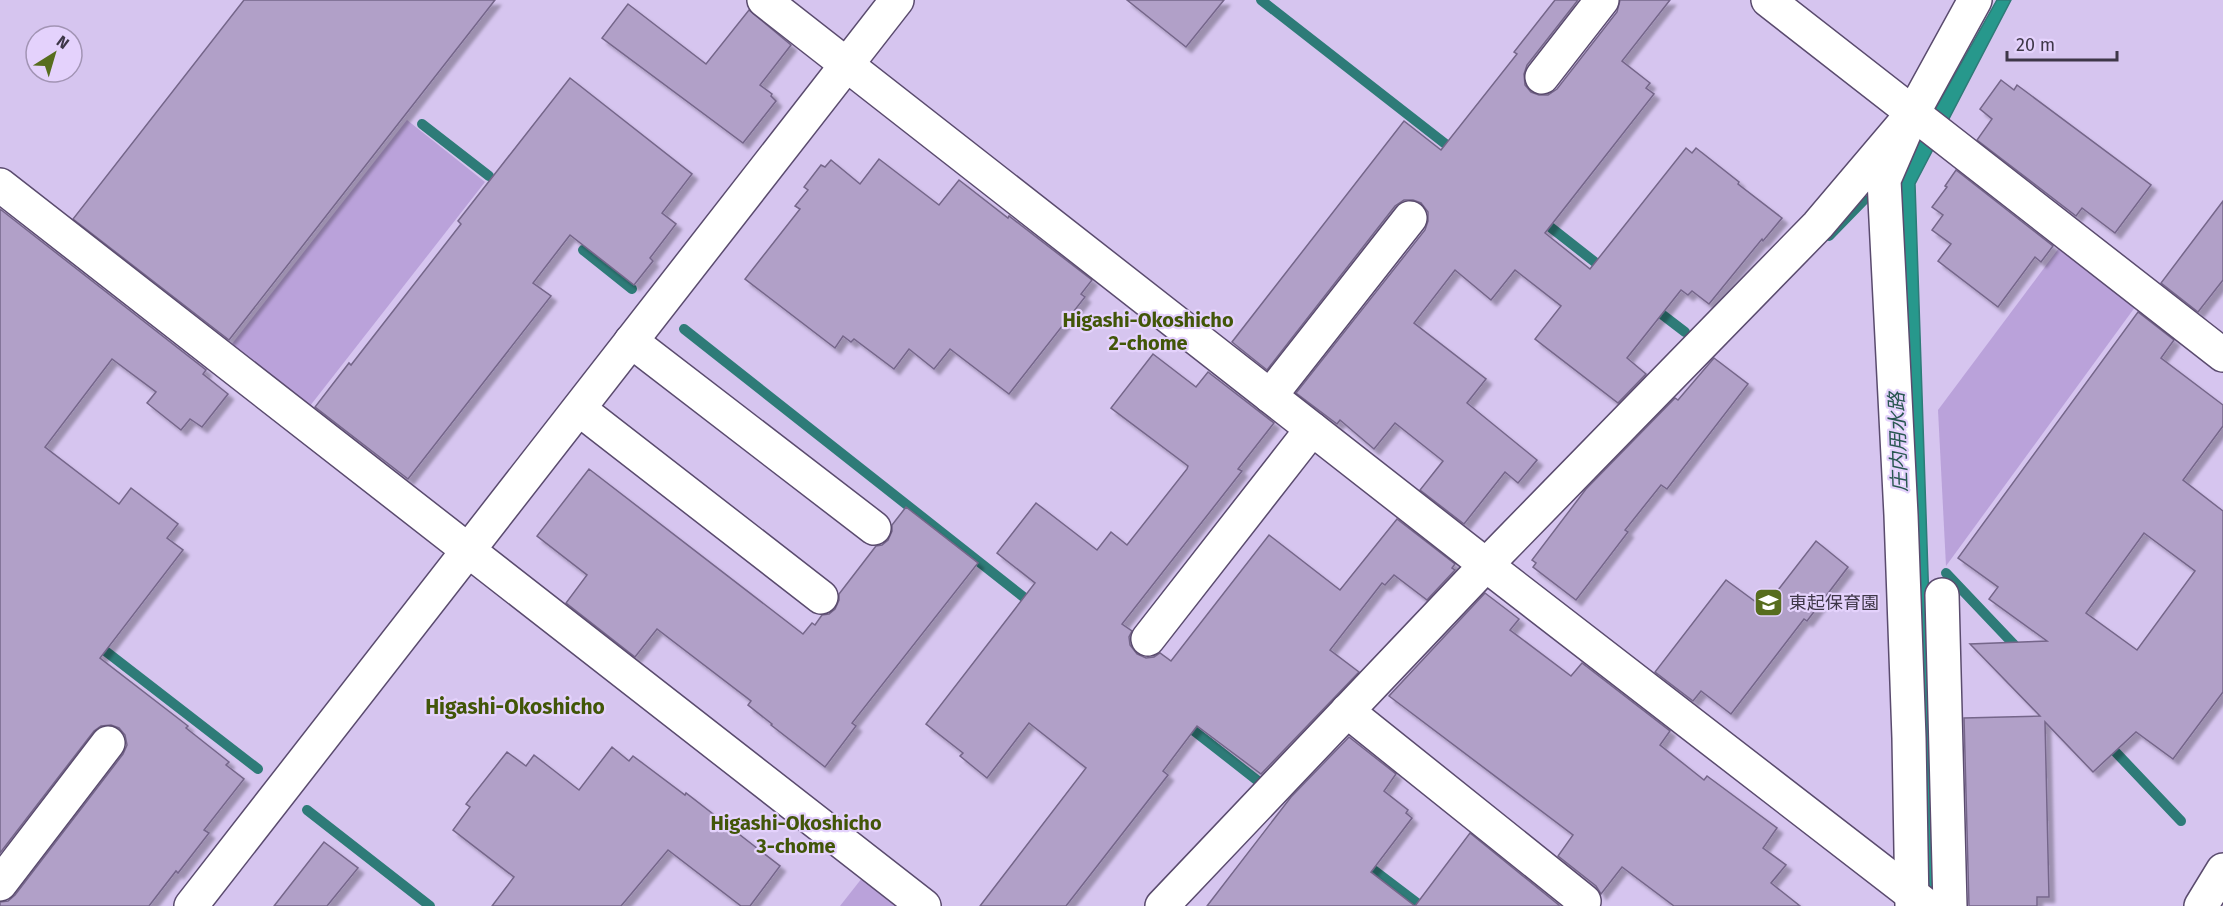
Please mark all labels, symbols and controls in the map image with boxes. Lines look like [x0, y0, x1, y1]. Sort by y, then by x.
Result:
north arrow [24, 24, 84, 84]
scale bar [2007, 24, 2116, 62]
text: N [53, 32, 73, 53]
text: 20 m [2016, 34, 2055, 56]
district label: Higashi-Okoshicho 2-chome [1062, 308, 1234, 355]
water label: 庄内用水路 [1884, 390, 1912, 492]
school or university icon: 東起保育園 [1752, 587, 1784, 619]
place label: 東起保育園 [1789, 592, 1879, 614]
district label: Higashi-Okoshicho [425, 694, 605, 720]
district label: Higashi-Okoshicho 3-chome [710, 811, 882, 858]

